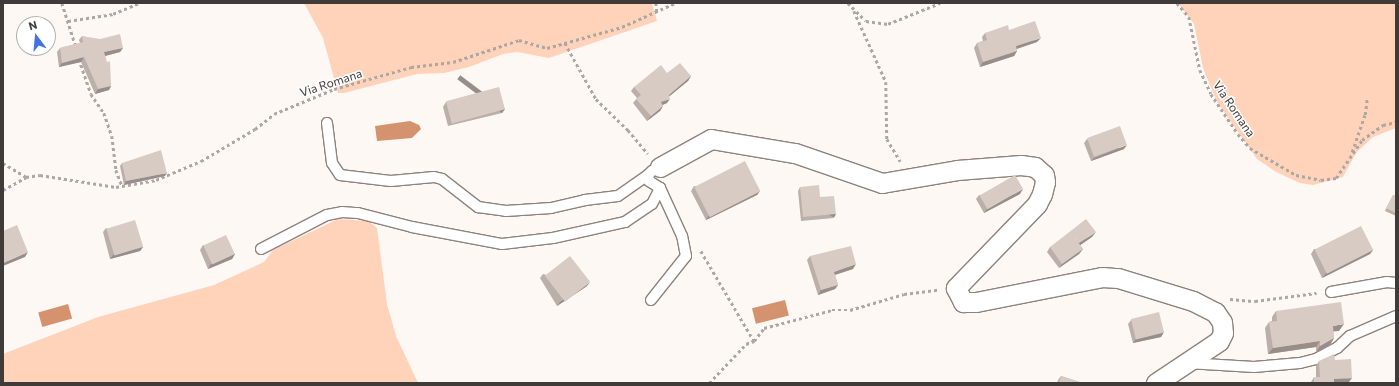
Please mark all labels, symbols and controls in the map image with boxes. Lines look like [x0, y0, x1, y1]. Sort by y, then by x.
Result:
north arrow [16, 16, 56, 56]
text: N [27, 18, 39, 32]
street label: Via Romana [298, 66, 364, 100]
street label: Via Romana [1210, 78, 1258, 140]

